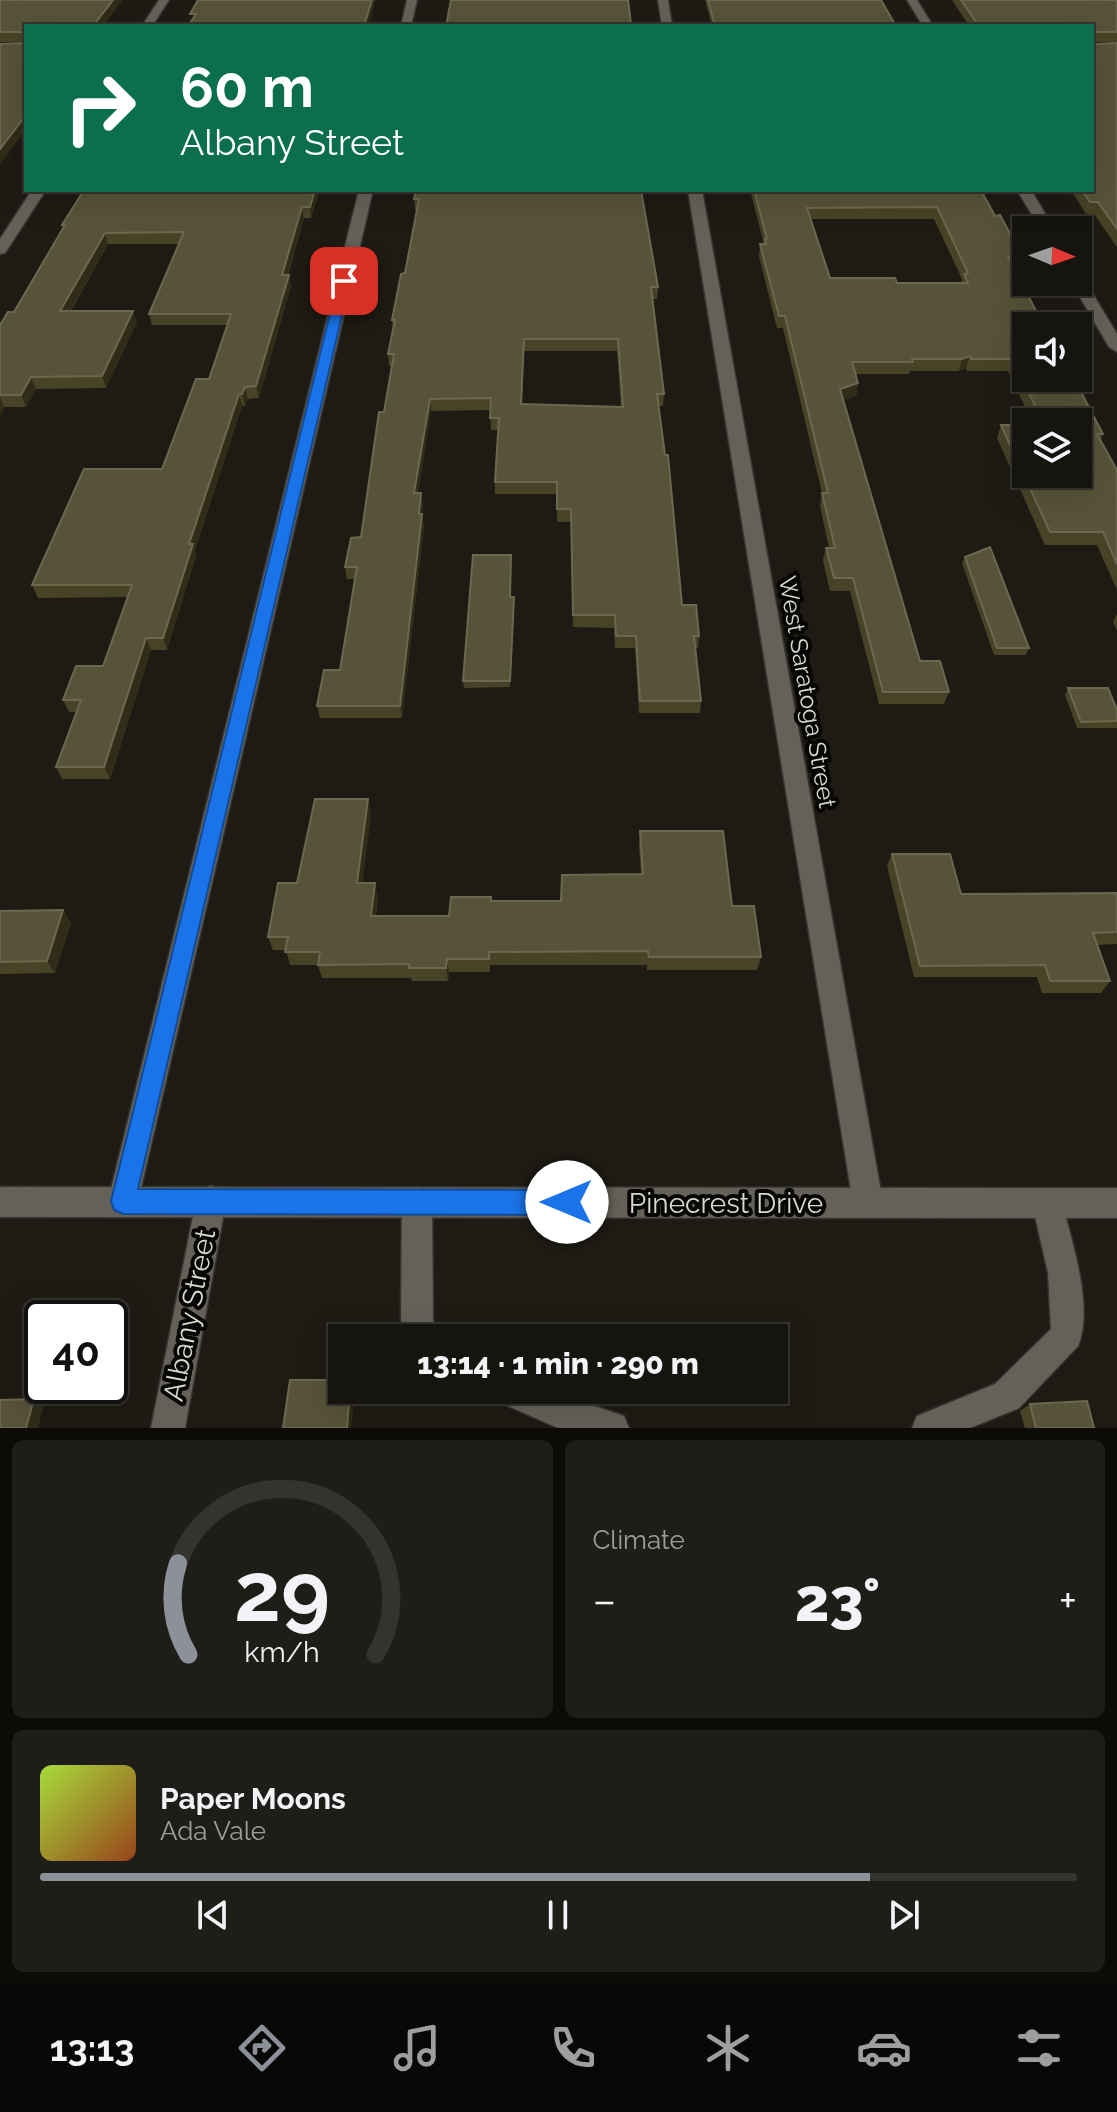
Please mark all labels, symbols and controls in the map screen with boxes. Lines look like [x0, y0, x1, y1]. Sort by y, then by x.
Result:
text: 60 m [180, 54, 314, 120]
icon: right [48, 56, 152, 160]
text: Albany Street [180, 121, 404, 163]
north arrow [1012, 216, 1092, 296]
map controls [1012, 216, 1092, 488]
pin [310, 247, 378, 315]
icon: arrive [322, 259, 366, 303]
button: sound [1012, 312, 1092, 392]
button: layers [1012, 408, 1092, 488]
street label: West Saratoga Street [773, 574, 842, 810]
position arrow [525, 1160, 609, 1244]
street label: Pinecrest Drive [629, 1187, 823, 1220]
street label: Albany Street [157, 1226, 222, 1404]
speed limit sign: 40 [24, 1300, 128, 1404]
text: 13:14 · 1 min · 290 m [417, 1346, 699, 1381]
text: Climate [593, 1525, 685, 1555]
text: 29 [234, 1543, 330, 1640]
text: 23° [795, 1565, 880, 1635]
text: − [593, 1575, 616, 1626]
text: + [1059, 1575, 1077, 1626]
text: km/h [245, 1635, 320, 1669]
text: Paper Moons [160, 1781, 346, 1816]
text: Ada Vale [160, 1816, 266, 1846]
icon: previous [191, 1893, 235, 1937]
icon: pause [536, 1893, 580, 1937]
icon: next [882, 1893, 926, 1937]
icon: directions [234, 2020, 290, 2076]
icon: music [389, 2020, 445, 2076]
icon: phone [545, 2020, 601, 2076]
icon: climate [700, 2020, 756, 2076]
icon: car [856, 2020, 912, 2076]
icon: filters [1011, 2020, 1067, 2076]
text: 13:13 [50, 2027, 134, 2069]

